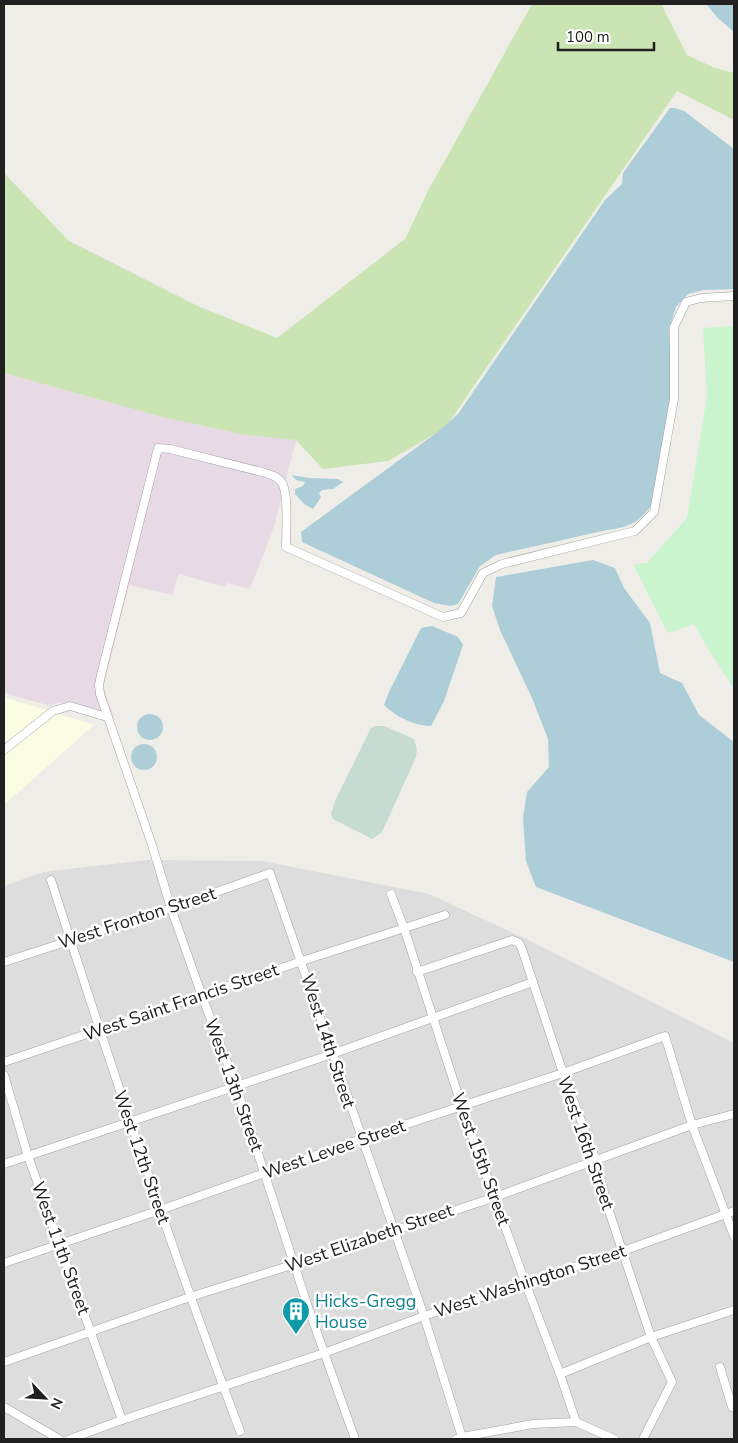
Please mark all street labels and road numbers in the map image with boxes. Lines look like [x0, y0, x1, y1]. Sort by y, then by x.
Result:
street label: West Fronton Street [55, 881, 219, 955]
street label: West Saint Francis Street [80, 957, 282, 1047]
street label: West 14th Street [295, 971, 361, 1112]
street label: West 13th Street [199, 1015, 269, 1155]
street label: West 16th Street [552, 1073, 620, 1214]
street label: West 12th Street [108, 1087, 176, 1228]
street label: West 15th Street [446, 1089, 516, 1229]
street label: West Levee Street [260, 1113, 409, 1185]
street label: West 11th Street [26, 1178, 96, 1318]
street label: West Elizabeth Street [282, 1198, 457, 1278]
street label: West Washington Street [431, 1238, 630, 1323]

